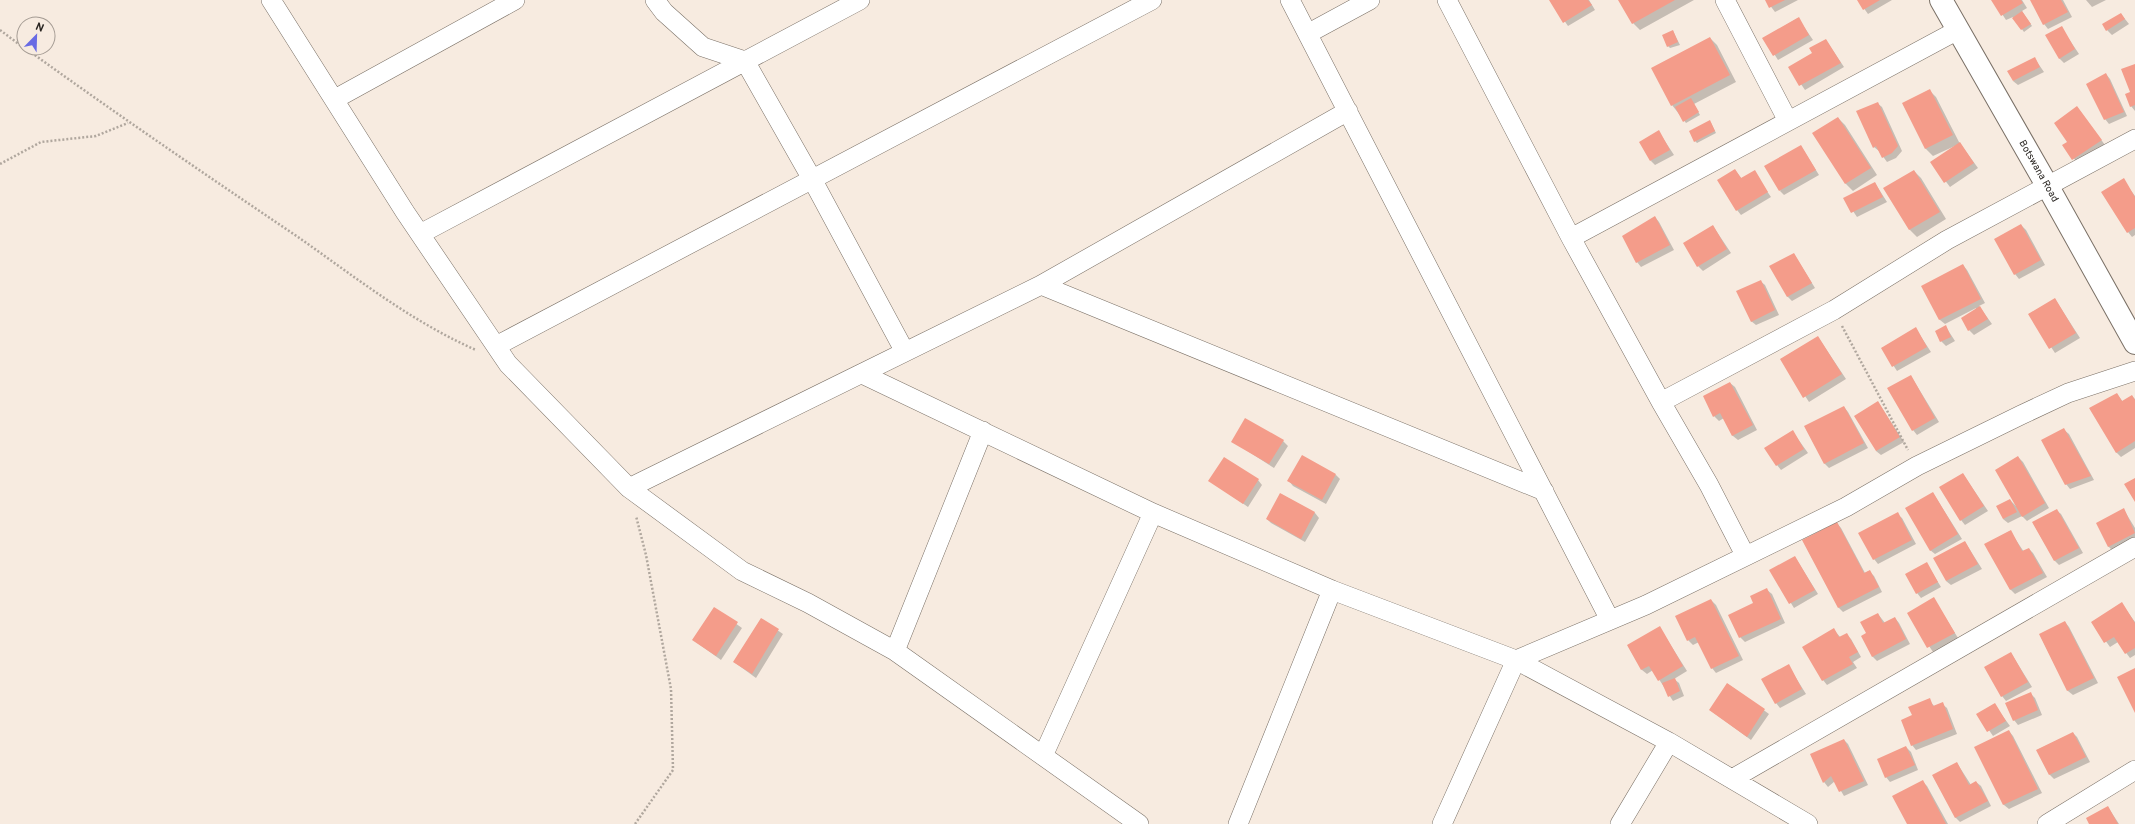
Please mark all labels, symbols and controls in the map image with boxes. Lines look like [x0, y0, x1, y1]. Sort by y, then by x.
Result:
north arrow [16, 16, 56, 56]
text: N [33, 20, 46, 36]
street label: Botswana Road [2016, 138, 2062, 204]

